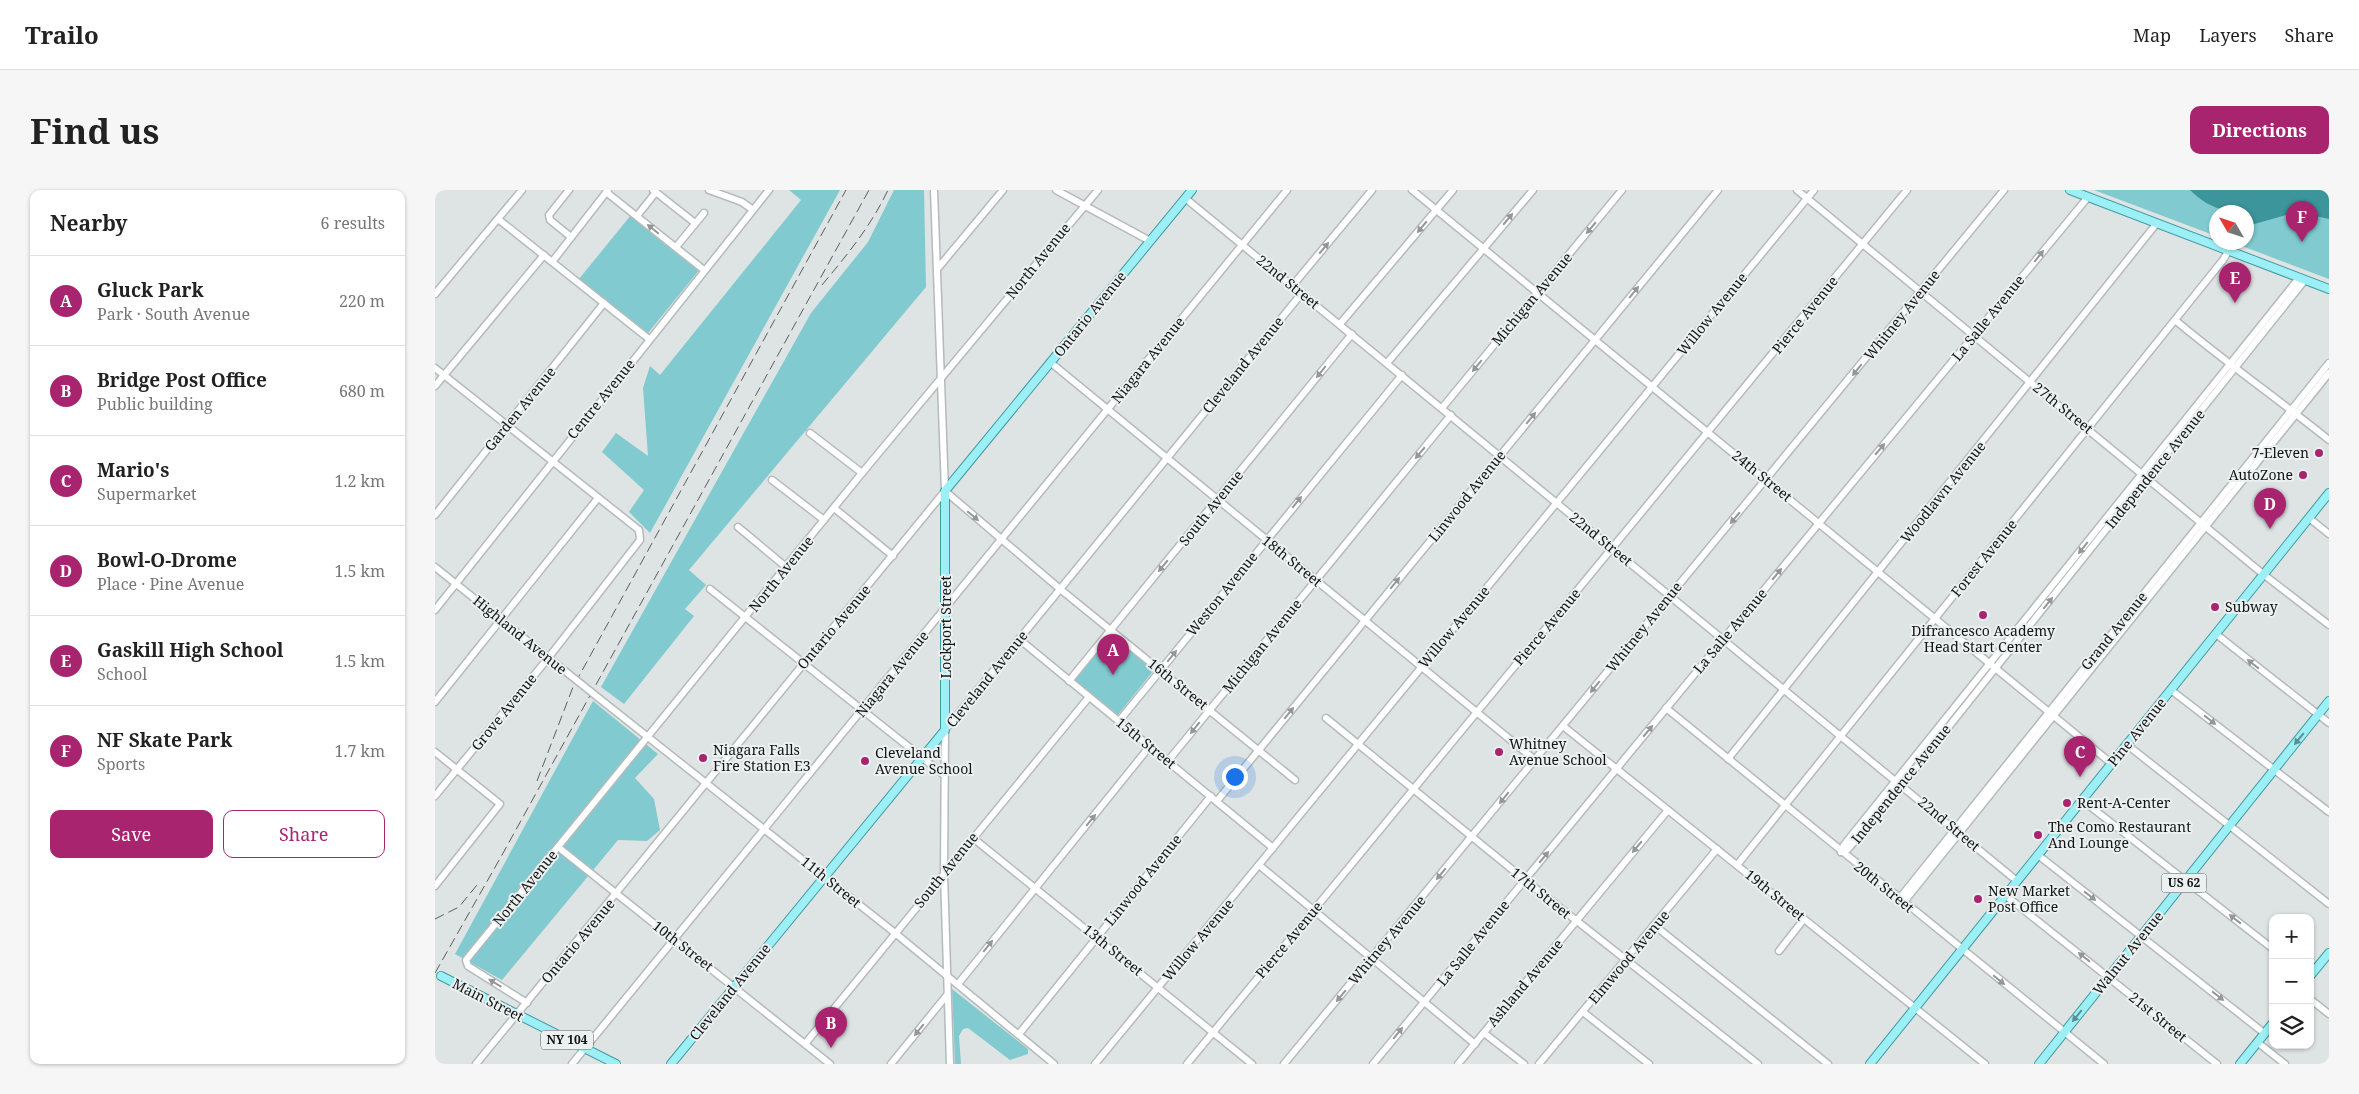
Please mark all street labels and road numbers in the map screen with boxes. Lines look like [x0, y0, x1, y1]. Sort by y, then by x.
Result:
street label: North Avenue [1001, 219, 1074, 303]
street label: Michigan Avenue [1487, 248, 1576, 349]
street label: 22nd Street [1253, 250, 1324, 313]
street label: Whitney Avenue [1859, 266, 1944, 364]
street label: Ontario Avenue [1049, 267, 1130, 360]
street label: Willow Avenue [1672, 268, 1751, 359]
street label: La Salle Avenue [1947, 271, 2028, 365]
street label: Pierce Avenue [1767, 272, 1842, 358]
street label: Niagara Avenue [1107, 312, 1188, 407]
street label: Cleveland Avenue [1198, 312, 1288, 417]
street label: Centre Avenue [562, 355, 639, 443]
street label: Garden Avenue [480, 363, 559, 455]
street label: 27th Street [2029, 378, 2097, 438]
street label: Independence Avenue [2100, 405, 2209, 532]
street label: Woodlawn Avenue [1896, 437, 1990, 546]
street label: Linwood Avenue [1424, 446, 1509, 545]
street label: 24th Street [1728, 446, 1796, 506]
street label: South Avenue [1174, 466, 1247, 549]
street label: 22nd Street [1566, 507, 1637, 570]
street label: Forest Avenue [1946, 515, 2021, 600]
street label: 18th Street [1258, 531, 1326, 591]
street label: North Avenue [744, 532, 817, 616]
street label: Weston Avenue [1182, 548, 1262, 640]
street label: Lockport Street [936, 576, 955, 678]
street label: Whitney Avenue [1601, 578, 1686, 676]
street label: Ontario Avenue [793, 580, 875, 673]
street label: Willow Avenue [1414, 582, 1494, 672]
street label: Pierce Avenue [1509, 584, 1584, 669]
street label: La Salle Avenue [1688, 584, 1771, 677]
street label: Grand Avenue [2076, 588, 2151, 674]
street label: Highland Avenue [469, 591, 571, 678]
street label: Michigan Avenue [1218, 595, 1305, 697]
street label: Niagara Avenue [851, 626, 932, 721]
street label: Cleveland Avenue [942, 626, 1032, 731]
street label: 16th Street [1144, 654, 1212, 714]
street label: Grove Avenue [467, 669, 541, 754]
street label: Pine Avenue [2103, 693, 2170, 770]
street label: 15th Street [1112, 713, 1180, 773]
street label: Independence Avenue [1846, 720, 1955, 847]
street label: 22nd Street [1914, 792, 1985, 855]
street label: South Avenue [909, 828, 982, 911]
street label: Linwood Avenue [1100, 830, 1185, 929]
street label: North Avenue [488, 846, 561, 930]
street label: 11th Street [797, 852, 865, 912]
street label: 20th Street [1850, 857, 1918, 917]
street label: 17th Street [1507, 863, 1575, 923]
street label: 19th Street [1741, 865, 1809, 925]
road number: US 62 [2161, 874, 2207, 892]
street label: Whitney Avenue [1344, 891, 1430, 988]
street label: Ontario Avenue [537, 894, 619, 987]
street label: Willow Avenue [1158, 895, 1238, 985]
street label: La Salle Avenue [1432, 896, 1513, 990]
street label: Pierce Avenue [1251, 897, 1326, 982]
street label: Elmwood Avenue [1584, 906, 1673, 1008]
street label: Walnut Avenue [2088, 907, 2167, 998]
street label: 10th Street [649, 916, 718, 975]
street label: 13th Street [1079, 920, 1147, 980]
street label: Ashland Avenue [1482, 935, 1567, 1030]
street label: Cleveland Avenue [685, 939, 775, 1044]
street label: Main Street [450, 974, 527, 1026]
street label: 21st Street [2125, 987, 2191, 1046]
road number: NY 104 [541, 1030, 593, 1050]

